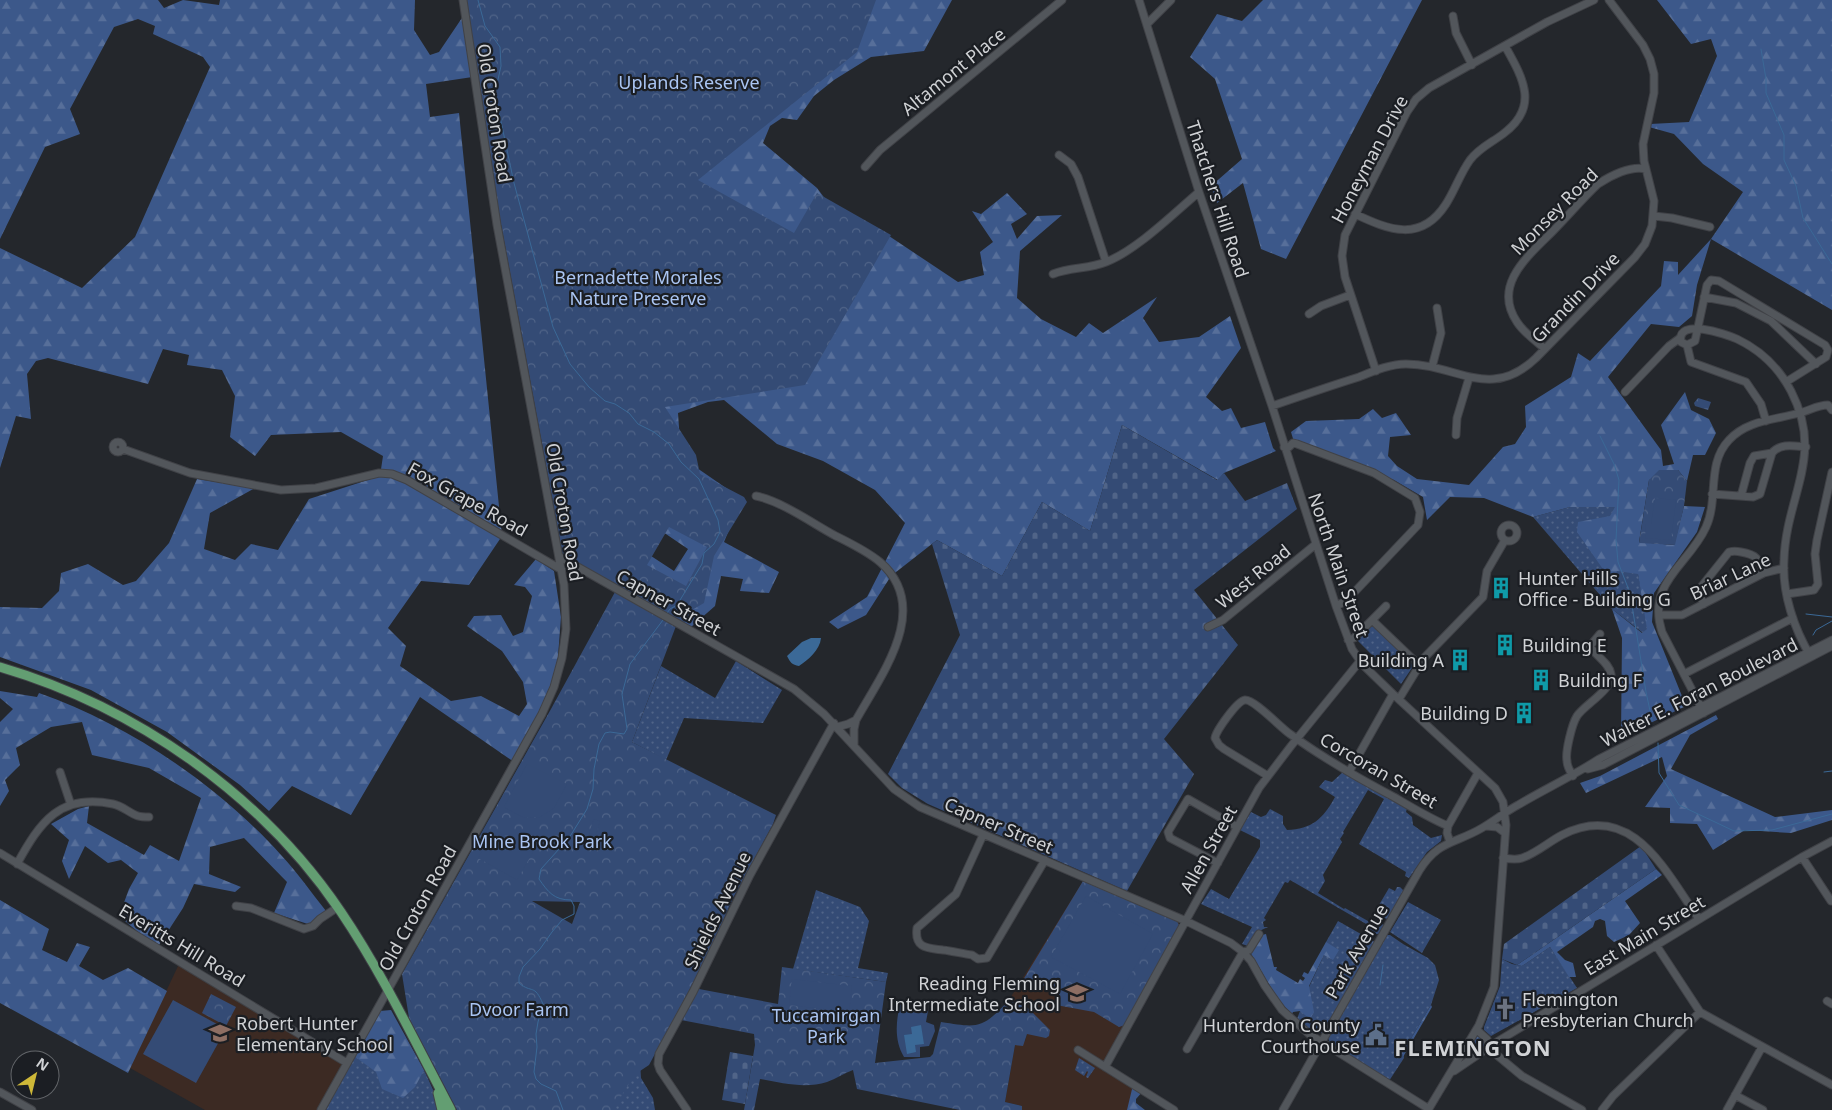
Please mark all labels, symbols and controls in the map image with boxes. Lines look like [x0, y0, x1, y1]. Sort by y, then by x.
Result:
street label: Altamont Place [896, 22, 1010, 120]
street label: Old Croton Road [472, 42, 518, 184]
park label: Uplands Reserve [618, 70, 760, 94]
street label: Honeyman Drive [1325, 91, 1413, 227]
street label: Thatchers Hill Road [1181, 117, 1255, 281]
street label: Monsey Road [1505, 162, 1603, 260]
street label: Grandin Drive [1526, 246, 1624, 348]
park label: Bernadette Morales Nature Preserve [554, 265, 722, 310]
street label: Old Croton Road [541, 441, 589, 583]
street label: Fox Grape Road [404, 456, 532, 542]
street label: North Main Street [1303, 489, 1375, 641]
street label: West Road [1211, 538, 1295, 614]
street label: Briar Lane [1686, 547, 1774, 605]
street label: Capner Street [612, 563, 726, 641]
place label: Hunter Hills Office - Building G [1518, 566, 1671, 611]
building icon: Hunter Hills Office - Building G [1488, 575, 1514, 601]
building icon: Building E [1492, 632, 1518, 658]
street label: Walter E. Foran Boulevard [1596, 632, 1802, 752]
place label: Building E [1522, 633, 1607, 657]
building icon: Building A [1447, 647, 1473, 673]
place label: Building A [1358, 648, 1444, 672]
building icon: Building F [1528, 667, 1554, 693]
place label: Building F [1558, 668, 1642, 692]
building icon: Building D [1511, 700, 1537, 726]
place label: Building D [1420, 701, 1508, 725]
street label: Corcoran Street [1316, 727, 1443, 814]
street label: Capner Street [941, 791, 1058, 859]
street label: Allen Street [1174, 800, 1242, 897]
park label: Mine Brook Park [472, 829, 612, 853]
street label: Old Croton Road [373, 841, 461, 975]
street label: Shields Avenue [678, 847, 756, 973]
street label: East Main Street [1579, 889, 1709, 981]
street label: Everitts Hill Road [115, 898, 249, 992]
street label: Park Avenue [1319, 899, 1393, 1003]
place label: Reading Fleming Intermediate School [888, 971, 1060, 1016]
school or university icon: Reading Fleming Intermediate School [1064, 980, 1090, 1006]
place label: Flemington Presbyterian Church [1522, 987, 1694, 1032]
church icon: Flemington Presbyterian Church [1492, 996, 1518, 1022]
park label: Dvoor Farm [469, 997, 569, 1021]
park label: Tuccamirgan Park [772, 1003, 880, 1048]
place label: Robert Hunter Elementary School [236, 1011, 393, 1056]
place label: Hunterdon County Courthouse [1203, 1013, 1361, 1058]
school or university icon: Robert Hunter Elementary School [207, 1020, 233, 1046]
public building icon: Hunterdon County Courthouse [1363, 1022, 1389, 1048]
district label: FLEMINGTON [1394, 1032, 1552, 1062]
north arrow [10, 1050, 60, 1100]
text: N [33, 1053, 53, 1075]

